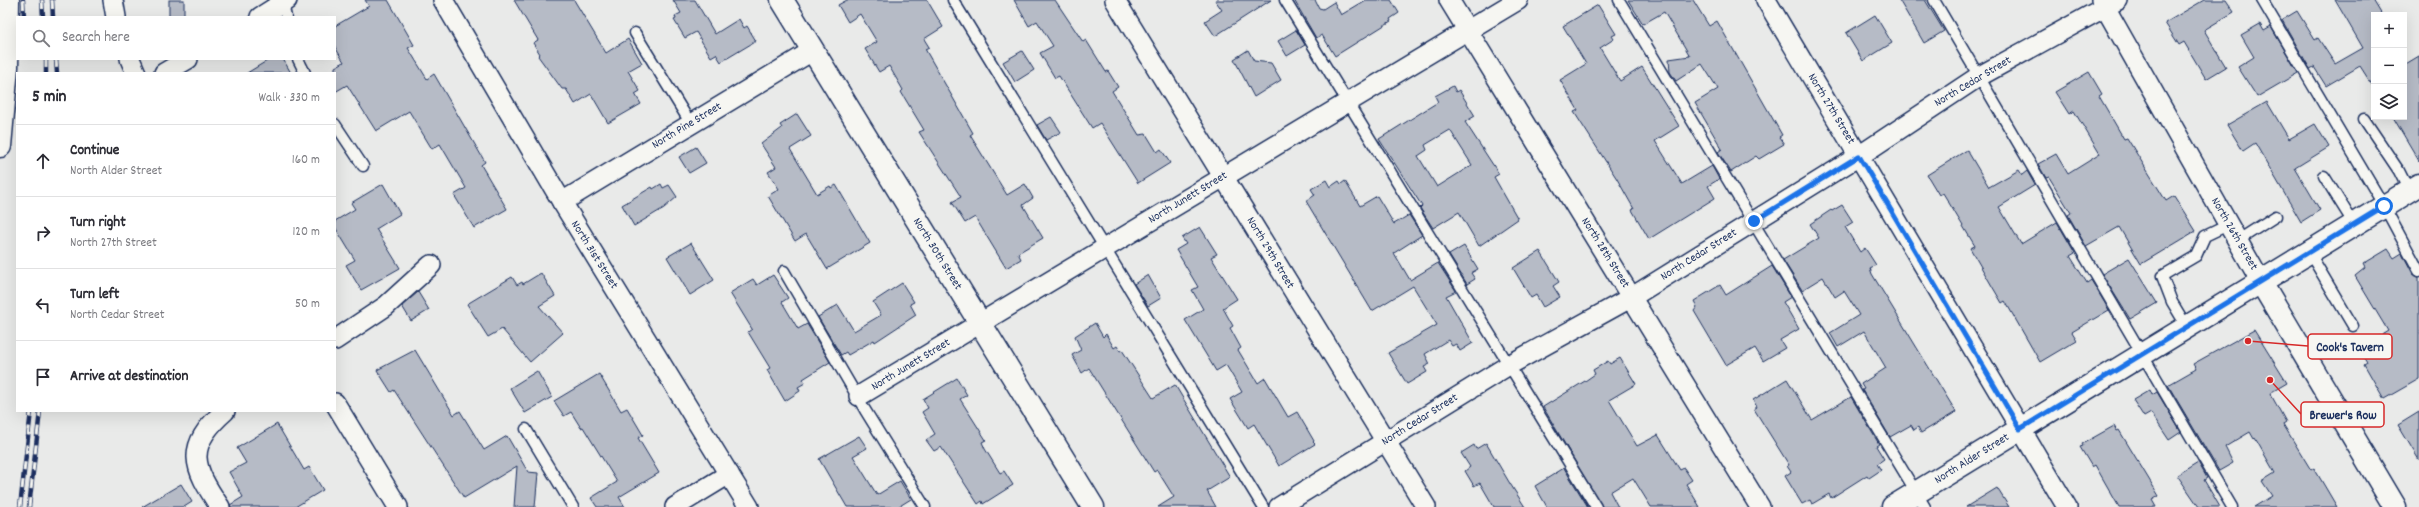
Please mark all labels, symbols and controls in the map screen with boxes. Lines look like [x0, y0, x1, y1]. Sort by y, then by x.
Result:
map controls [2371, 12, 2407, 120]
button: + [2371, 12, 2407, 48]
search box [16, 16, 336, 60]
icon: search [30, 27, 52, 49]
text: Search here [62, 27, 130, 49]
button: − [2371, 48, 2407, 84]
street label: North Cedar Street [1931, 52, 2015, 112]
street label: North 27th Street [1803, 70, 1859, 148]
button: layers [2371, 84, 2407, 120]
text: 5 min [32, 86, 66, 110]
text: Walk · 330 m [259, 89, 320, 108]
street label: North Pine Street [649, 98, 726, 154]
text: Continue [70, 140, 119, 162]
icon: ahead [32, 150, 54, 172]
text: 160 m [292, 151, 320, 170]
text: North Alder Street [70, 162, 162, 181]
street label: North Junett Street [1145, 167, 1231, 228]
street label: North 26th Street [2206, 195, 2262, 274]
route start [2375, 197, 2393, 215]
text: Turn right [70, 212, 126, 234]
route end [1745, 212, 1763, 230]
street label: North 29th Street [1242, 214, 1298, 293]
street label: North 28th Street [1577, 214, 1634, 292]
street label: North 30th Street [908, 215, 966, 294]
street label: North 31st Street [566, 218, 622, 293]
icon: right [32, 222, 54, 244]
text: 120 m [292, 223, 320, 242]
street label: North Cedar Street [1658, 224, 1741, 285]
text: North 27th Street [70, 234, 157, 253]
text: Turn left [70, 284, 119, 306]
icon: left [32, 294, 54, 316]
text: 50 m [295, 295, 320, 314]
text: North Cedar Street [70, 306, 164, 325]
street label: North Junett Street [868, 334, 954, 395]
callout: Cook's Tavern [2308, 334, 2392, 359]
text: Cook's Tavern [2316, 339, 2384, 358]
icon: arrive [32, 366, 54, 388]
text: Arrive at destination [70, 366, 188, 388]
street label: North Cedar Street [1379, 389, 1462, 450]
callout: Brewer's Row [2301, 402, 2384, 427]
text: Brewer's Row [2309, 407, 2377, 426]
street label: North Alder Street [1931, 429, 2013, 489]

